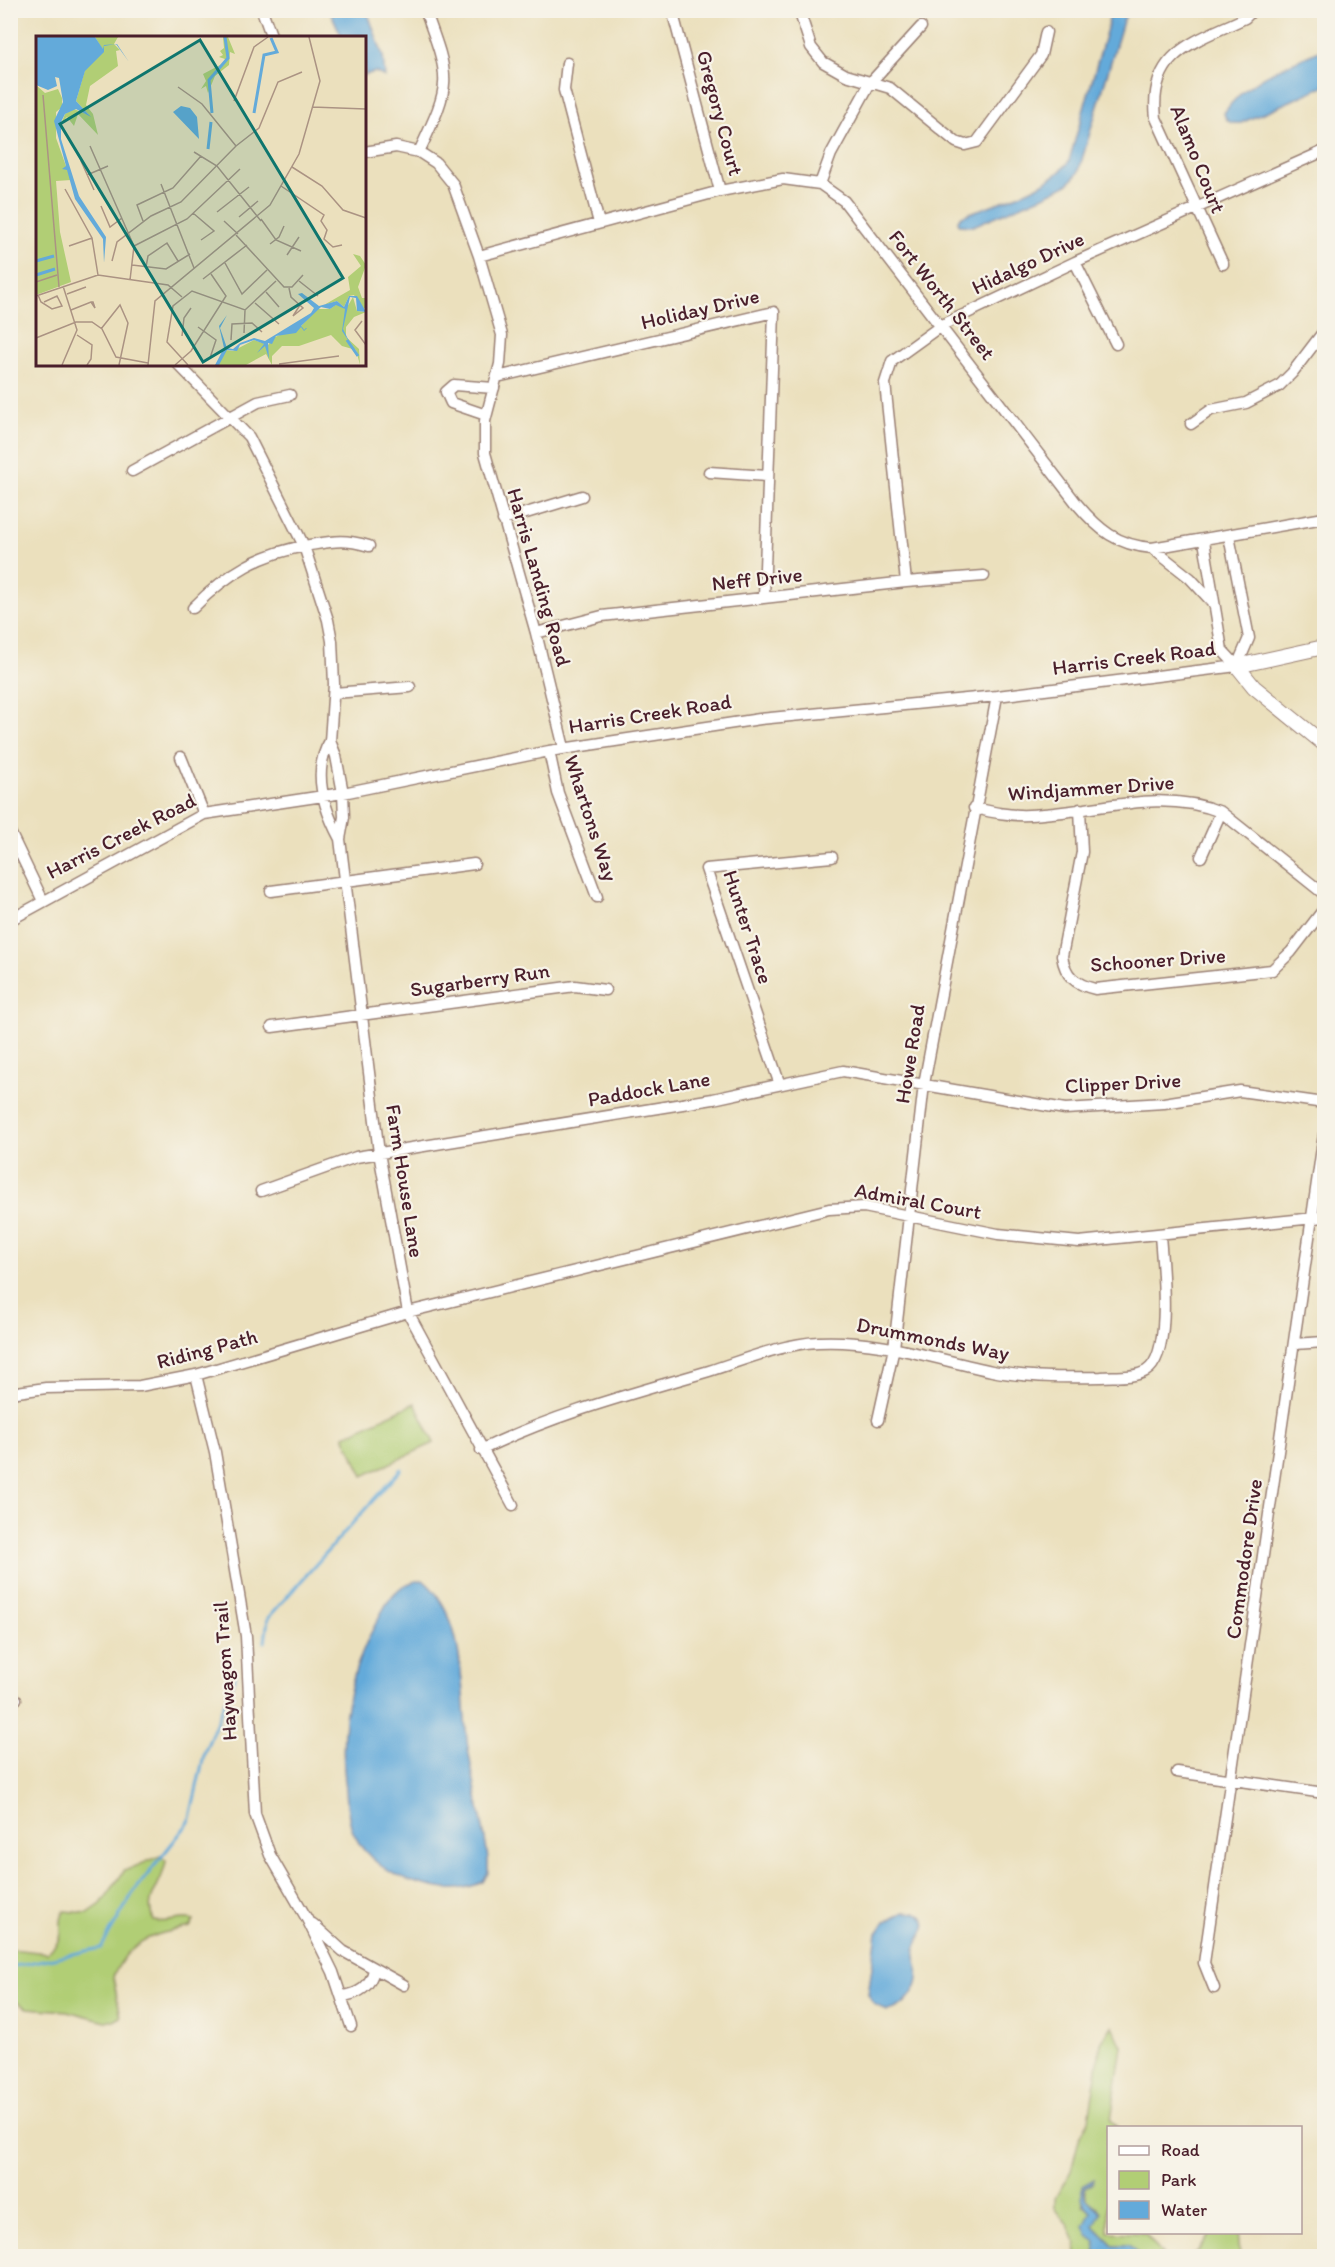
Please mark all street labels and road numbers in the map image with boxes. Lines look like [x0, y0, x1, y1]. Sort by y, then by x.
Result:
street label: Gregory Court [692, 47, 749, 178]
street label: Alamo Court [1165, 101, 1232, 217]
street label: Fort Worth Street [884, 225, 1001, 365]
street label: Hidalgo Drive [968, 226, 1088, 300]
street label: Holiday Drive [638, 283, 762, 334]
street label: Harris Landing Road [502, 485, 577, 669]
street label: Neff Drive [710, 561, 804, 596]
street label: Harris Creek Road [1051, 635, 1218, 680]
street label: Harris Creek Road [567, 688, 734, 739]
street label: Whartons Way [559, 751, 624, 884]
street label: Windjammer Drive [1007, 769, 1175, 806]
street label: Harris Creek Road [42, 787, 200, 884]
street label: Hunter Trace [718, 867, 779, 987]
street label: Schooner Drive [1089, 942, 1227, 977]
street label: Sugarberry Run [409, 957, 551, 1002]
street label: Howe Road [889, 1003, 930, 1105]
street label: Paddock Lane [586, 1065, 712, 1112]
street label: Clipper Drive [1064, 1067, 1182, 1098]
street label: Farm House Lane [381, 1102, 430, 1259]
street label: Admiral Court [853, 1177, 984, 1224]
street label: Drummonds Way [855, 1311, 1012, 1366]
street label: Riding Path [154, 1323, 260, 1374]
street label: Commodore Drive [1220, 1477, 1267, 1641]
street label: Haywagon Trail [207, 1600, 242, 1742]

